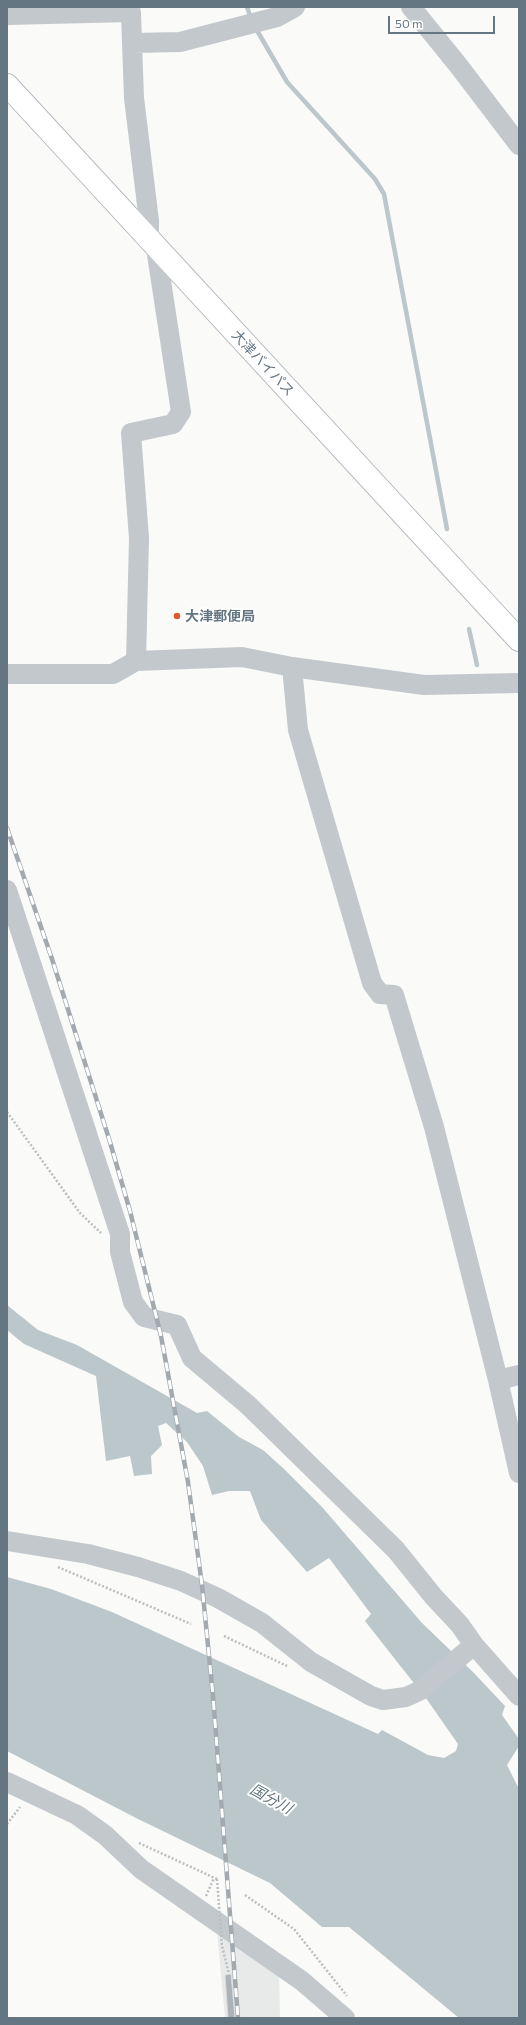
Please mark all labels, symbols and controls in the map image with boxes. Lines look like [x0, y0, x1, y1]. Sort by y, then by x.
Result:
scale bar [390, 8, 497, 34]
text: 50 m [395, 16, 423, 30]
street label: 大津バイパス [228, 327, 298, 399]
place label: 大津郵便局 [185, 608, 255, 624]
marker: 大津郵便局 [172, 611, 182, 621]
water label: 国分川 [247, 1780, 295, 1818]

